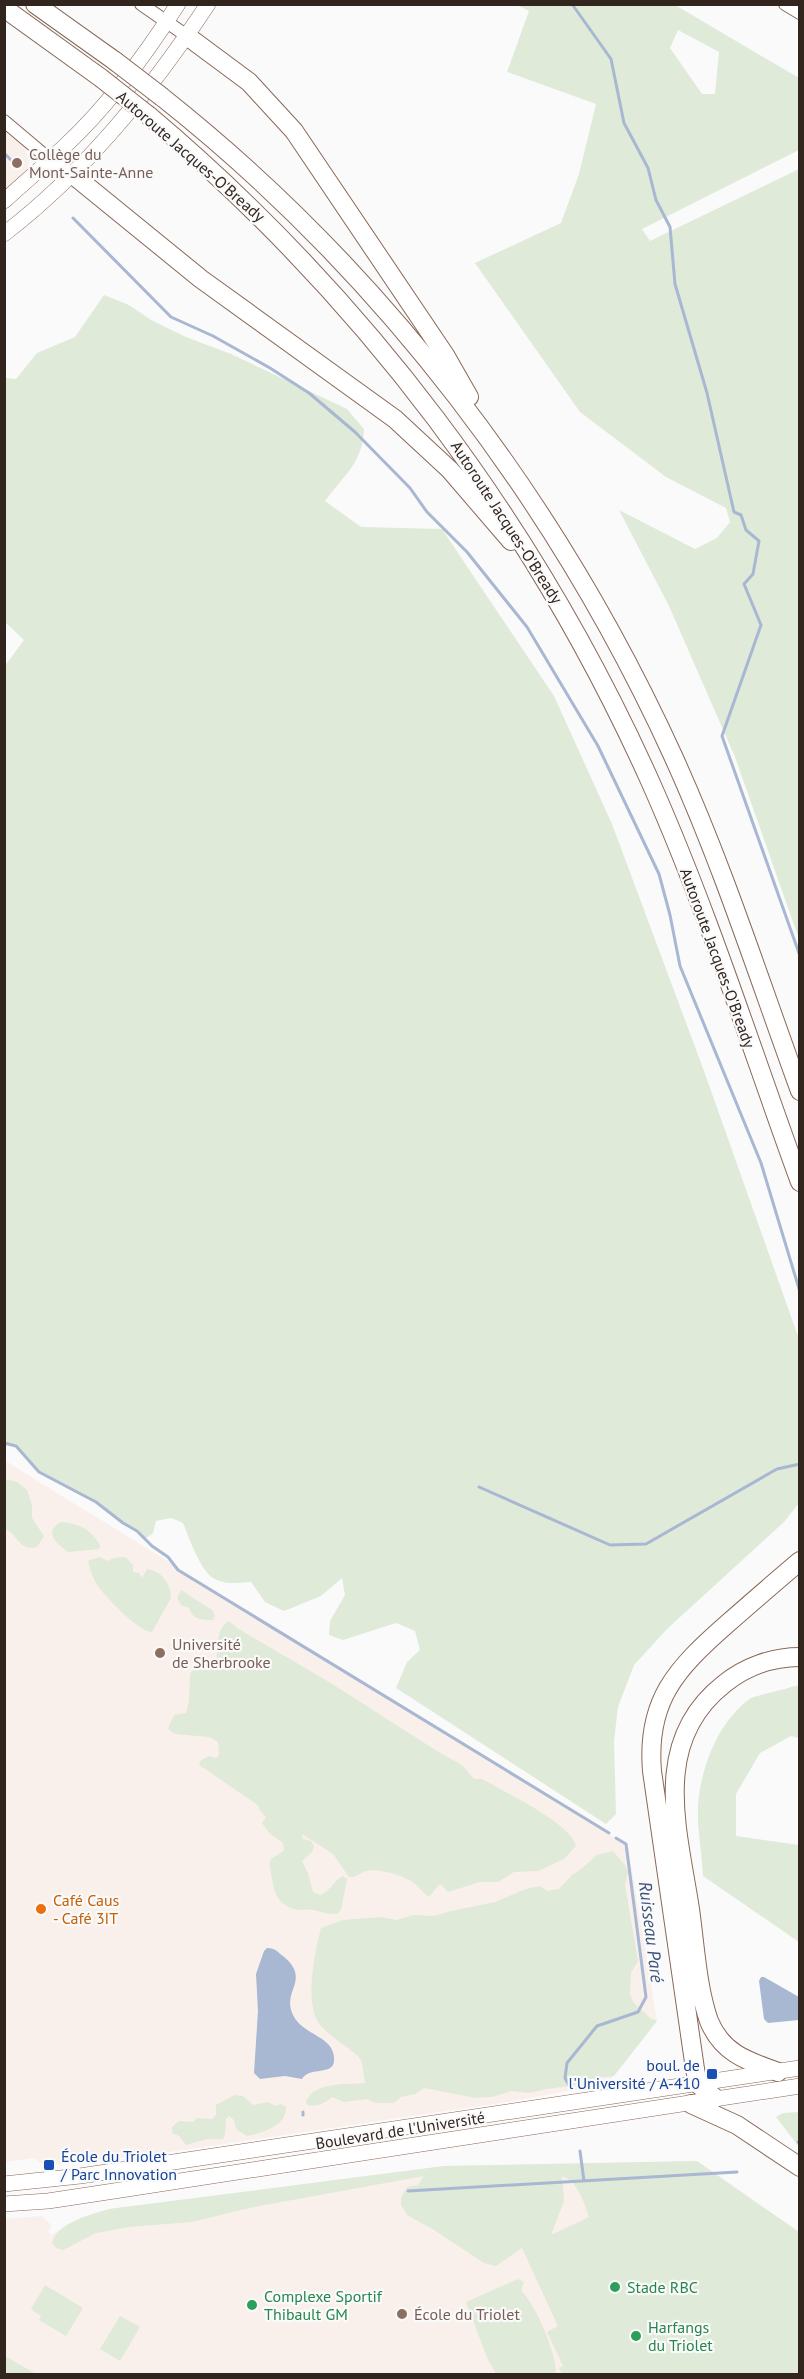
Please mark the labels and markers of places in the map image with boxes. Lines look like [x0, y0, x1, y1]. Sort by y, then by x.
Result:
place label: Collège du Mont-Sainte-Anne [29, 144, 153, 182]
marker: Collège du Mont-Sainte-Anne [10, 156, 24, 170]
place label: Université de Sherbrooke [172, 1634, 271, 1672]
marker: Université de Sherbrooke [153, 1646, 167, 1660]
place label: Café Caus - Café 3IT [53, 1890, 120, 1928]
marker: Café Caus - Café 3IT [34, 1902, 48, 1916]
place label: boul. de l'Université / A-410 [569, 2055, 700, 2093]
marker: boul. de l'Université / A-410 [705, 2067, 719, 2081]
place label: École du Triolet / Parc Innovation [60, 2146, 177, 2184]
marker: École du Triolet / Parc Innovation [42, 2158, 56, 2172]
place label: Stade RBC [627, 2277, 698, 2297]
marker: Stade RBC [608, 2280, 622, 2294]
place label: Complexe Sportif Thibault GM [264, 2286, 383, 2324]
marker: Complexe Sportif Thibault GM [245, 2298, 259, 2312]
place label: École du Triolet [414, 2304, 520, 2324]
marker: École du Triolet [395, 2307, 409, 2321]
place label: Harfangs du Triolet [648, 2317, 713, 2355]
marker: Harfangs du Triolet [629, 2329, 643, 2343]

